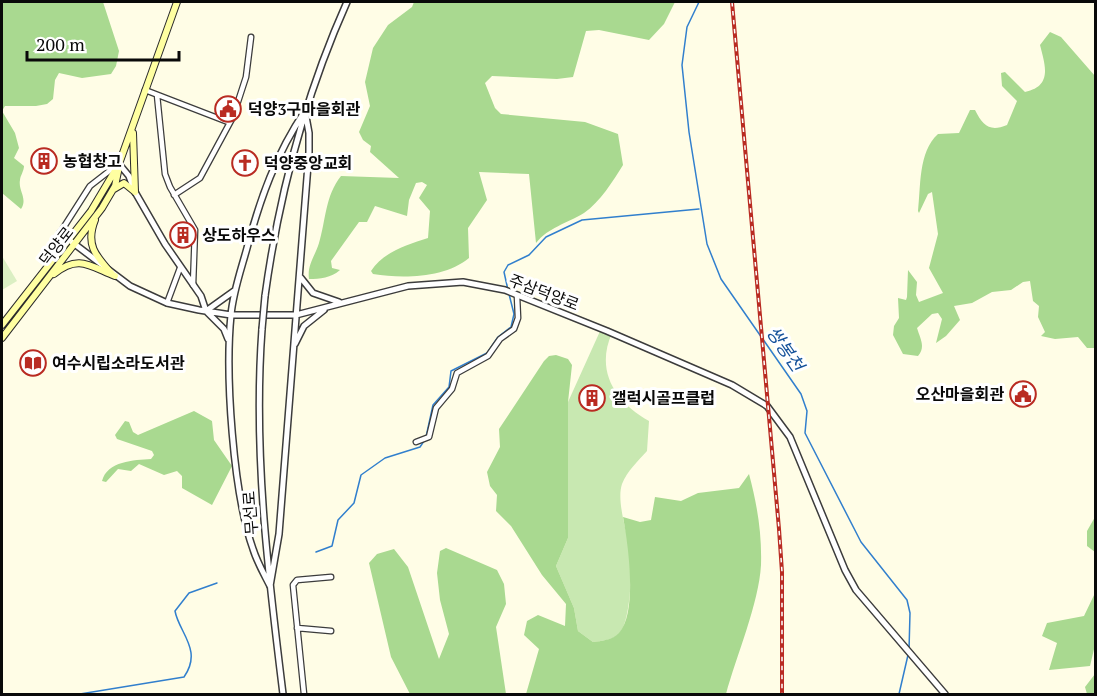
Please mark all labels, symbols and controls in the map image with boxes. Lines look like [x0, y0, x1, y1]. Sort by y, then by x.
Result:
scale bar [27, 24, 178, 62]
text: 200 m [36, 32, 85, 56]
public building icon: 덕양3구마을회관 [213, 94, 243, 124]
place label: 덕양3구마을회관 [248, 98, 360, 120]
building icon: 농협창고 [29, 146, 59, 176]
church icon: 덕양중앙교회 [230, 148, 260, 178]
place label: 농협창고 [63, 150, 122, 172]
place label: 덕양중앙교회 [264, 152, 352, 174]
building icon: 상도하우스 [168, 220, 198, 250]
street label: 덕양로 [34, 222, 78, 270]
place label: 상도하우스 [202, 224, 276, 246]
street label: 주삼덕양로 [506, 269, 583, 316]
water label: 쌍봉천 [762, 321, 811, 378]
library icon: 여수시립소라도서관 [18, 348, 48, 378]
place label: 여수시립소라도서관 [52, 352, 185, 374]
public building icon: 오산마을회관 [1008, 379, 1038, 409]
building icon: 갤럭시골프클럽 [577, 383, 607, 413]
place label: 오산마을회관 [916, 383, 1004, 405]
place label: 갤럭시골프클럽 [612, 387, 715, 409]
street label: 무선로 [237, 490, 263, 536]

